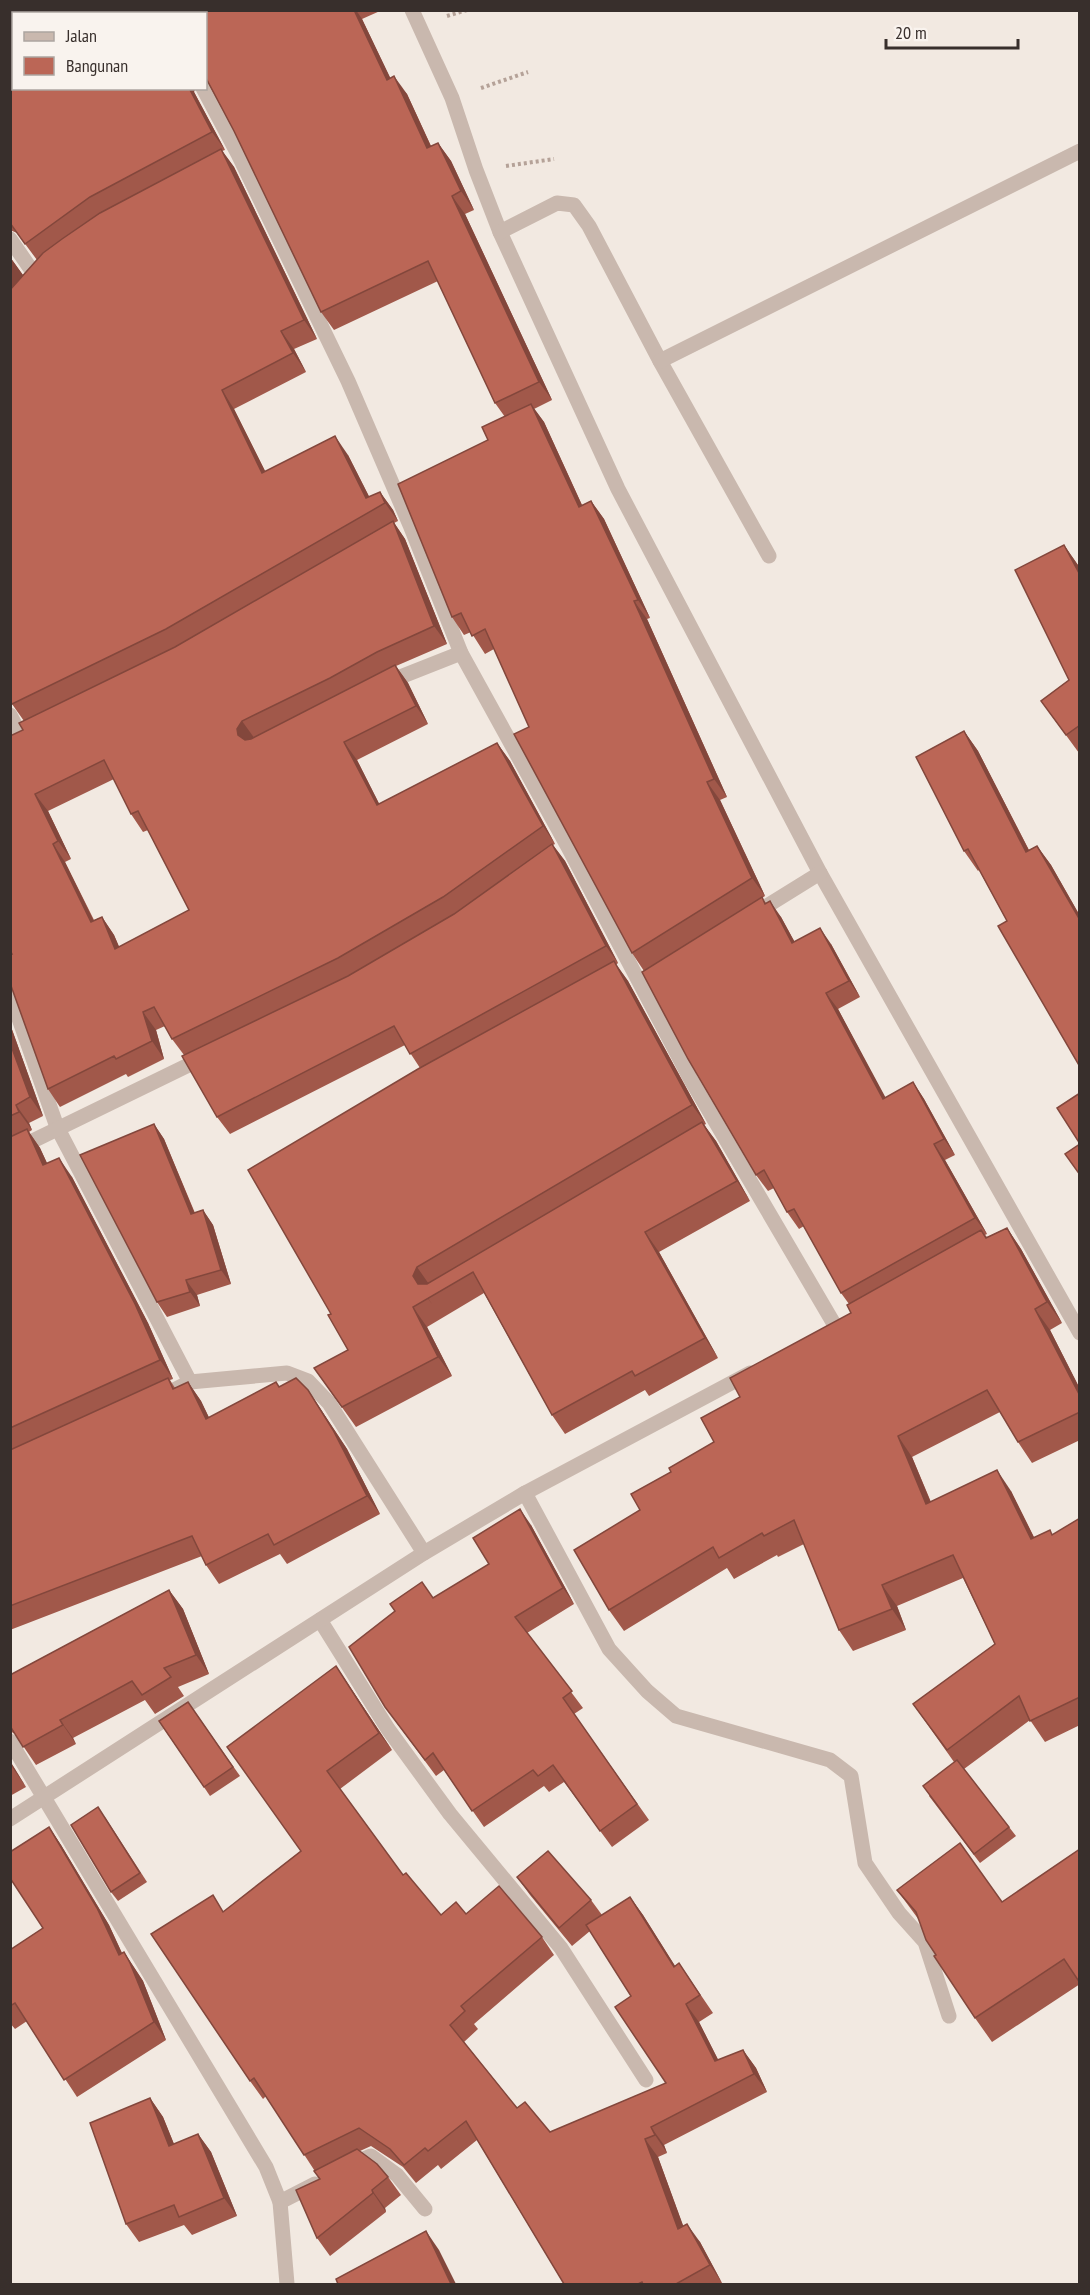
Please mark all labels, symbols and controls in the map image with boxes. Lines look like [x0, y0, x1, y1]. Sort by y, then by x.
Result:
legend [12, 12, 207, 90]
scale bar [886, 12, 1018, 50]
text: 20 m [895, 21, 927, 44]
text: Jalan [65, 24, 97, 47]
text: Bangunan [66, 54, 128, 77]

